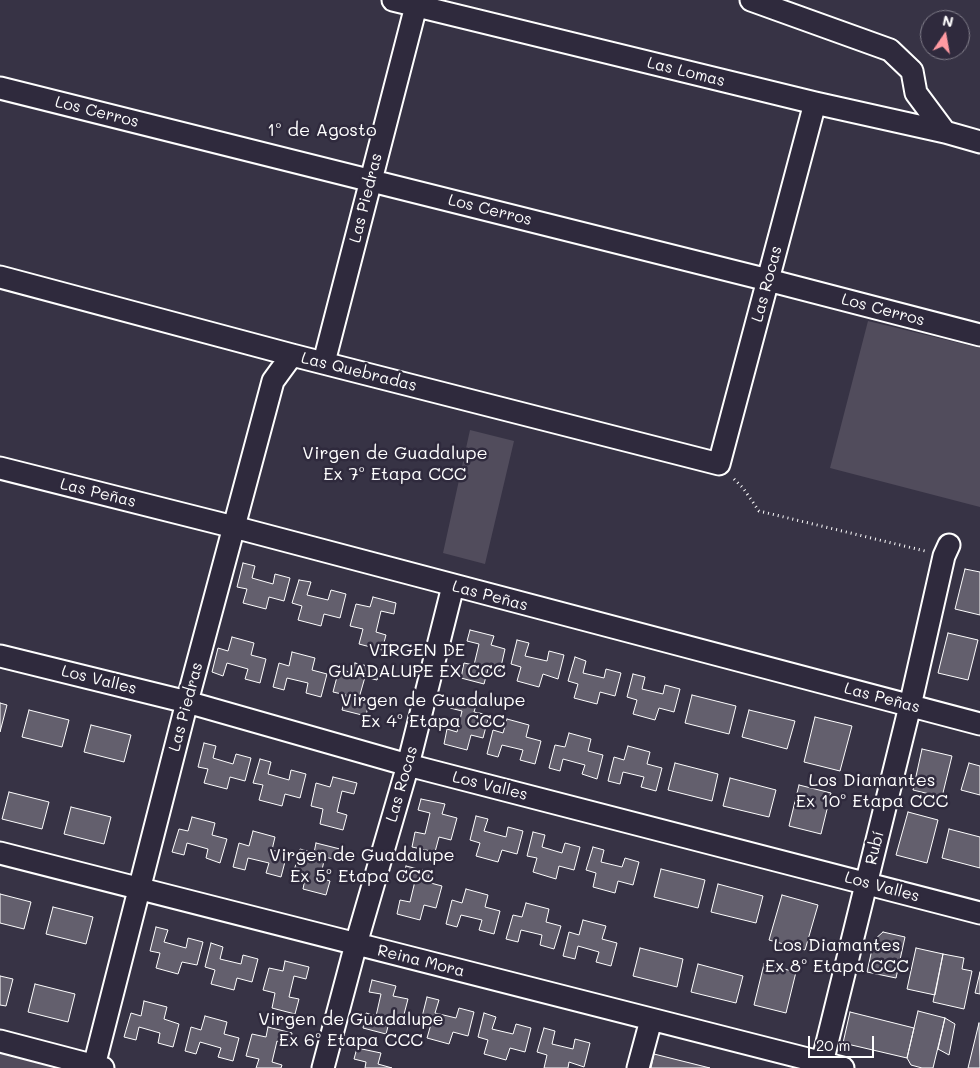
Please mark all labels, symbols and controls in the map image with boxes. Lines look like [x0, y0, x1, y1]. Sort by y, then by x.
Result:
north arrow [920, 10, 970, 60]
text: N [941, 10, 955, 31]
street label: Las Lomas [645, 53, 727, 91]
street label: Los Cerros [53, 92, 141, 132]
district label: 1º de Agosto [267, 119, 377, 141]
street label: Las Piedras [346, 151, 386, 245]
street label: Los Cerros [446, 190, 534, 230]
street label: Las Rocas [748, 244, 786, 324]
street label: Los Cerros [839, 290, 927, 330]
street label: Las Quebradas [299, 348, 419, 396]
district label: Virgen de Guadalupe Ex 7º Etapa CCC [290, 442, 500, 484]
street label: Las Peñas [58, 474, 138, 512]
street label: Las Peñas [450, 577, 530, 615]
district label: VIRGEN DE GUADALUPE EX CCC [318, 639, 516, 682]
street label: Las Piedras [165, 660, 207, 754]
street label: Los Valles [59, 661, 139, 699]
street label: Las Peñas [842, 679, 922, 717]
district label: Virgen de Guadalupe Ex 4º Etapa CCC [328, 689, 538, 732]
street label: Las Rocas [382, 744, 422, 824]
street label: Los Valles [450, 767, 530, 805]
district label: Los Diamantes Ex 10º Etapa CCC [796, 769, 948, 812]
street label: Rubí [862, 829, 888, 867]
district label: Virgen de Guadalupe Ex 5º Etapa CCC [257, 844, 467, 886]
street label: Los Valles [842, 868, 922, 906]
district label: Los Diamantes Ex 8º Etapa CCC [765, 934, 909, 976]
street label: Reina Mora [375, 941, 467, 981]
district label: Virgen de Guadalupe Ex 6º Etapa CCC [246, 1008, 456, 1050]
scale bar [810, 1026, 876, 1058]
text: 20 m [816, 1035, 850, 1055]

